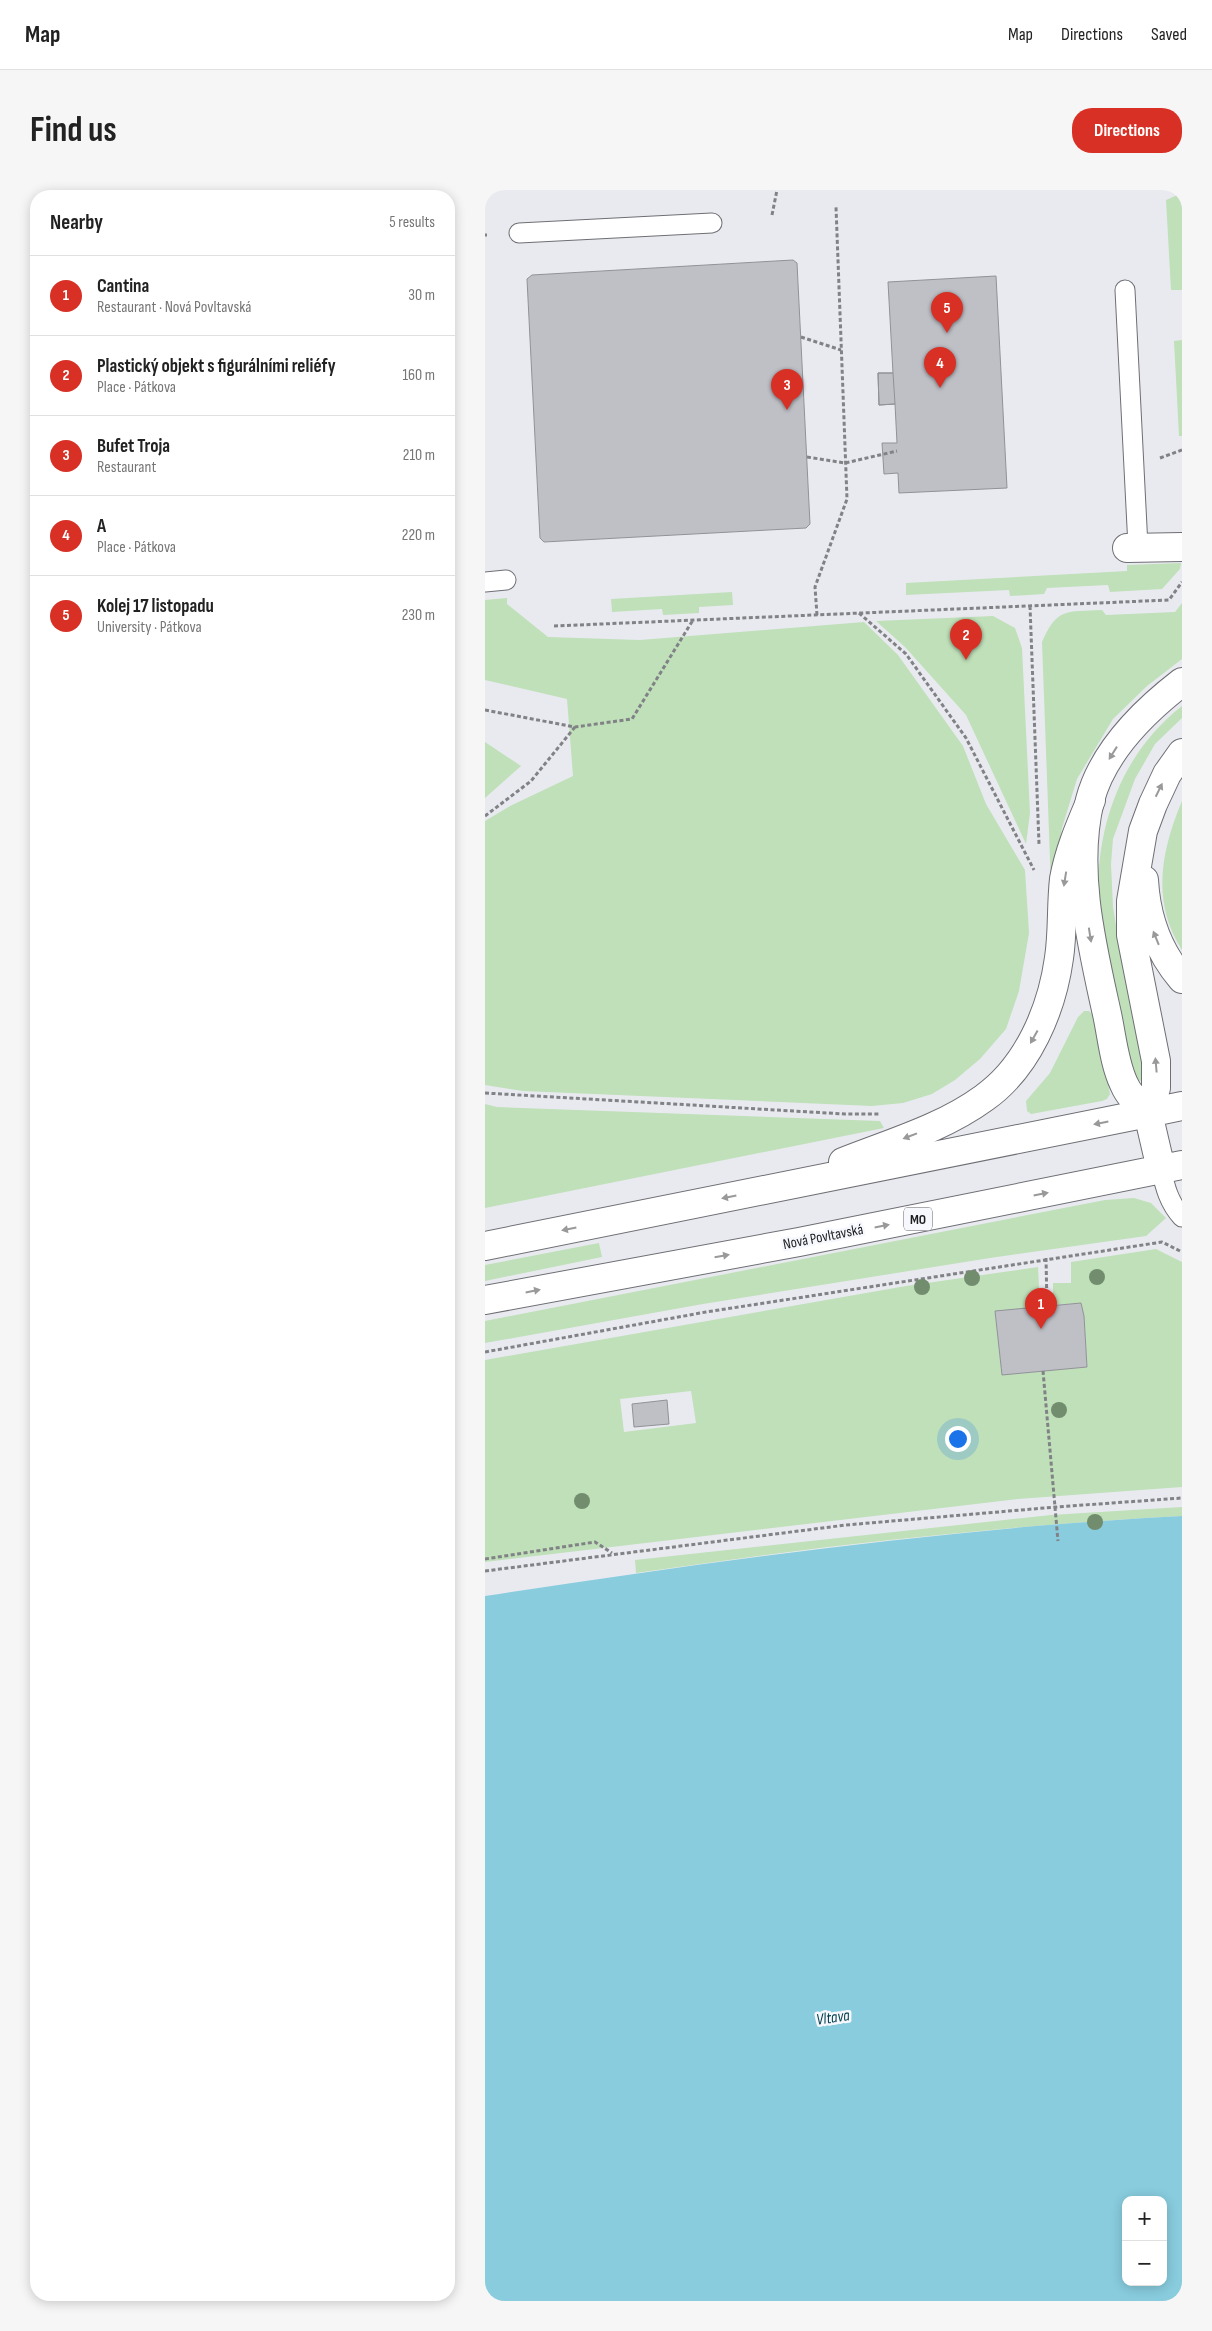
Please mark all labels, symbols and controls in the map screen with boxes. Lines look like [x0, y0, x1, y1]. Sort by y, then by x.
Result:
text: Map [25, 20, 60, 49]
text: Map [1008, 24, 1033, 45]
text: Directions [1061, 24, 1123, 45]
text: Saved [1151, 24, 1187, 45]
button: Directions [1072, 108, 1182, 153]
text: Find us [30, 109, 117, 152]
text: Nearby [50, 210, 103, 235]
text: 5 results [389, 213, 435, 232]
text: Cantina [97, 275, 149, 298]
text: 1 [63, 286, 69, 305]
text: 30 m [408, 286, 435, 305]
pin: 5 [931, 292, 963, 333]
text: Restaurant · Nová Povltavská [97, 298, 251, 317]
pin: 4 [924, 347, 956, 388]
text: Plastický objekt s figurálními reliéfy [97, 355, 336, 378]
text: 2 [62, 366, 70, 385]
text: 160 m [402, 366, 435, 385]
pin: 3 [771, 369, 803, 410]
text: Place · Pátkova [97, 378, 176, 397]
text: Bufet Troja [97, 435, 170, 458]
text: 3 [62, 446, 70, 465]
text: 210 m [403, 446, 435, 465]
text: Restaurant [97, 458, 156, 477]
text: A [97, 515, 106, 538]
text: 4 [62, 526, 70, 545]
text: 220 m [402, 526, 435, 545]
text: Place · Pátkova [97, 538, 176, 557]
text: Kolej 17 listopadu [97, 595, 214, 618]
text: 5 [62, 606, 70, 625]
text: 230 m [402, 606, 435, 625]
text: University · Pátkova [97, 618, 202, 637]
pin: 2 [950, 619, 982, 660]
one-way arrow [1109, 746, 1118, 759]
one-way arrow [1155, 783, 1163, 797]
one-way arrow [1060, 872, 1068, 888]
one-way arrow [1086, 928, 1094, 944]
one-way arrow [1152, 931, 1160, 945]
one-way arrow [1030, 1030, 1038, 1044]
one-way arrow [1152, 1057, 1160, 1073]
one-way arrow [1092, 1119, 1108, 1127]
one-way arrow [903, 1132, 917, 1140]
one-way arrow [1034, 1190, 1050, 1198]
one-way arrow [720, 1194, 736, 1202]
road number: MO [904, 1208, 932, 1230]
street label: Nová Povltavská [781, 1220, 865, 1254]
one-way arrow [874, 1221, 890, 1229]
one-way arrow [562, 1225, 577, 1233]
one-way arrow [715, 1251, 731, 1259]
one-way arrow [525, 1287, 541, 1295]
pin: 1 [1025, 1288, 1057, 1329]
your location [945, 1426, 971, 1452]
water label: Vltava [815, 2006, 851, 2030]
map controls [1122, 2196, 1167, 2286]
button: + [1122, 2196, 1167, 2241]
button: − [1122, 2241, 1167, 2286]

